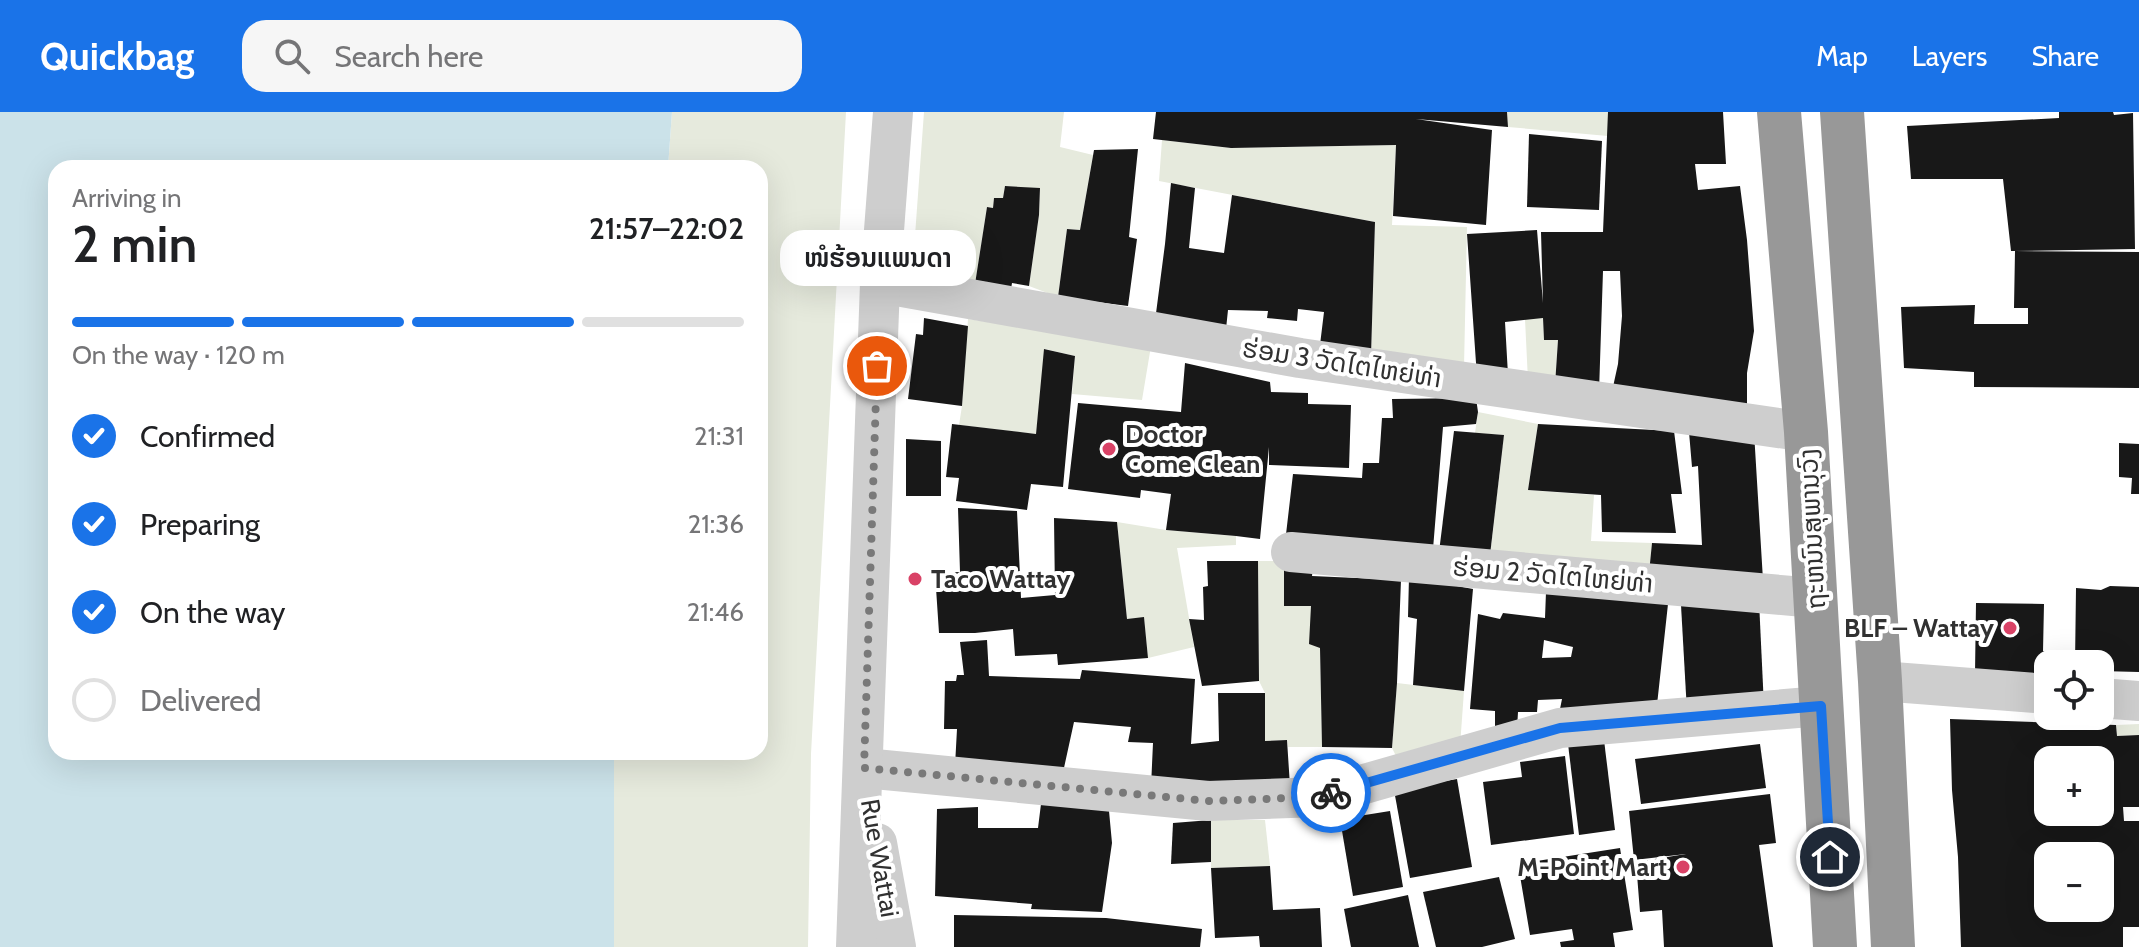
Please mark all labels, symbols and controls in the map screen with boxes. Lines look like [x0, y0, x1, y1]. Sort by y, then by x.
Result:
search box [242, 20, 802, 92]
text: Quickbag [40, 33, 194, 80]
icon: search [270, 34, 314, 78]
text: Search here [334, 38, 483, 75]
text: Map [1816, 39, 1868, 73]
text: Layers [1912, 39, 1987, 73]
text: Share [2031, 39, 2099, 73]
text: Arriving in [72, 182, 182, 214]
text: 21:57–22:02 [589, 210, 744, 247]
text: 2 min [72, 212, 197, 275]
callout: ໜໍຮ້ອນແພນດາ [779, 230, 975, 286]
text: ໜໍຮ້ອນແພນດາ [804, 242, 952, 274]
street label: ຮ່ອມ 3 ວັດໄຕໄຫຍ່ທ່າ [1240, 331, 1444, 395]
pin [843, 332, 911, 400]
text: On the way · 120 m [72, 339, 285, 371]
icon: bag [855, 344, 899, 388]
icon: check [72, 414, 116, 458]
text: Confirmed [140, 418, 275, 455]
place label: Doctor Come Clean [1125, 418, 1260, 480]
text: 21:31 [694, 420, 744, 452]
marker: Doctor Come Clean [1100, 440, 1118, 458]
street label: ຖະຫນົນສຸພານຸວົງ [1792, 448, 1833, 610]
icon: check [72, 502, 116, 546]
text: Preparing [140, 506, 260, 543]
text: 21:36 [688, 508, 744, 540]
street label: ຮ່ອມ 2 ວັດໄຕໄຫຍ່ທ່າ [1452, 550, 1654, 600]
place label: Taco Wattay [931, 563, 1071, 595]
marker: Taco Wattay [906, 570, 924, 588]
icon: check [72, 590, 116, 634]
text: On the way [140, 594, 285, 631]
text: 21:46 [687, 596, 744, 628]
place label: BLF – Wattay [1844, 612, 1994, 644]
marker: BLF – Wattay [2001, 619, 2019, 637]
map controls [2034, 650, 2114, 922]
button: locate [2034, 650, 2114, 730]
text: Delivered [140, 682, 261, 719]
button: + [2034, 746, 2114, 826]
courier [1291, 753, 1371, 833]
icon: bike [1309, 771, 1353, 815]
street label: Rue Wattai [854, 796, 906, 920]
pin [1796, 823, 1864, 891]
icon: home [1808, 835, 1852, 879]
button: − [2034, 842, 2114, 922]
place label: M-Point Mart [1517, 851, 1667, 883]
marker: M-Point Mart [1674, 858, 1692, 876]

